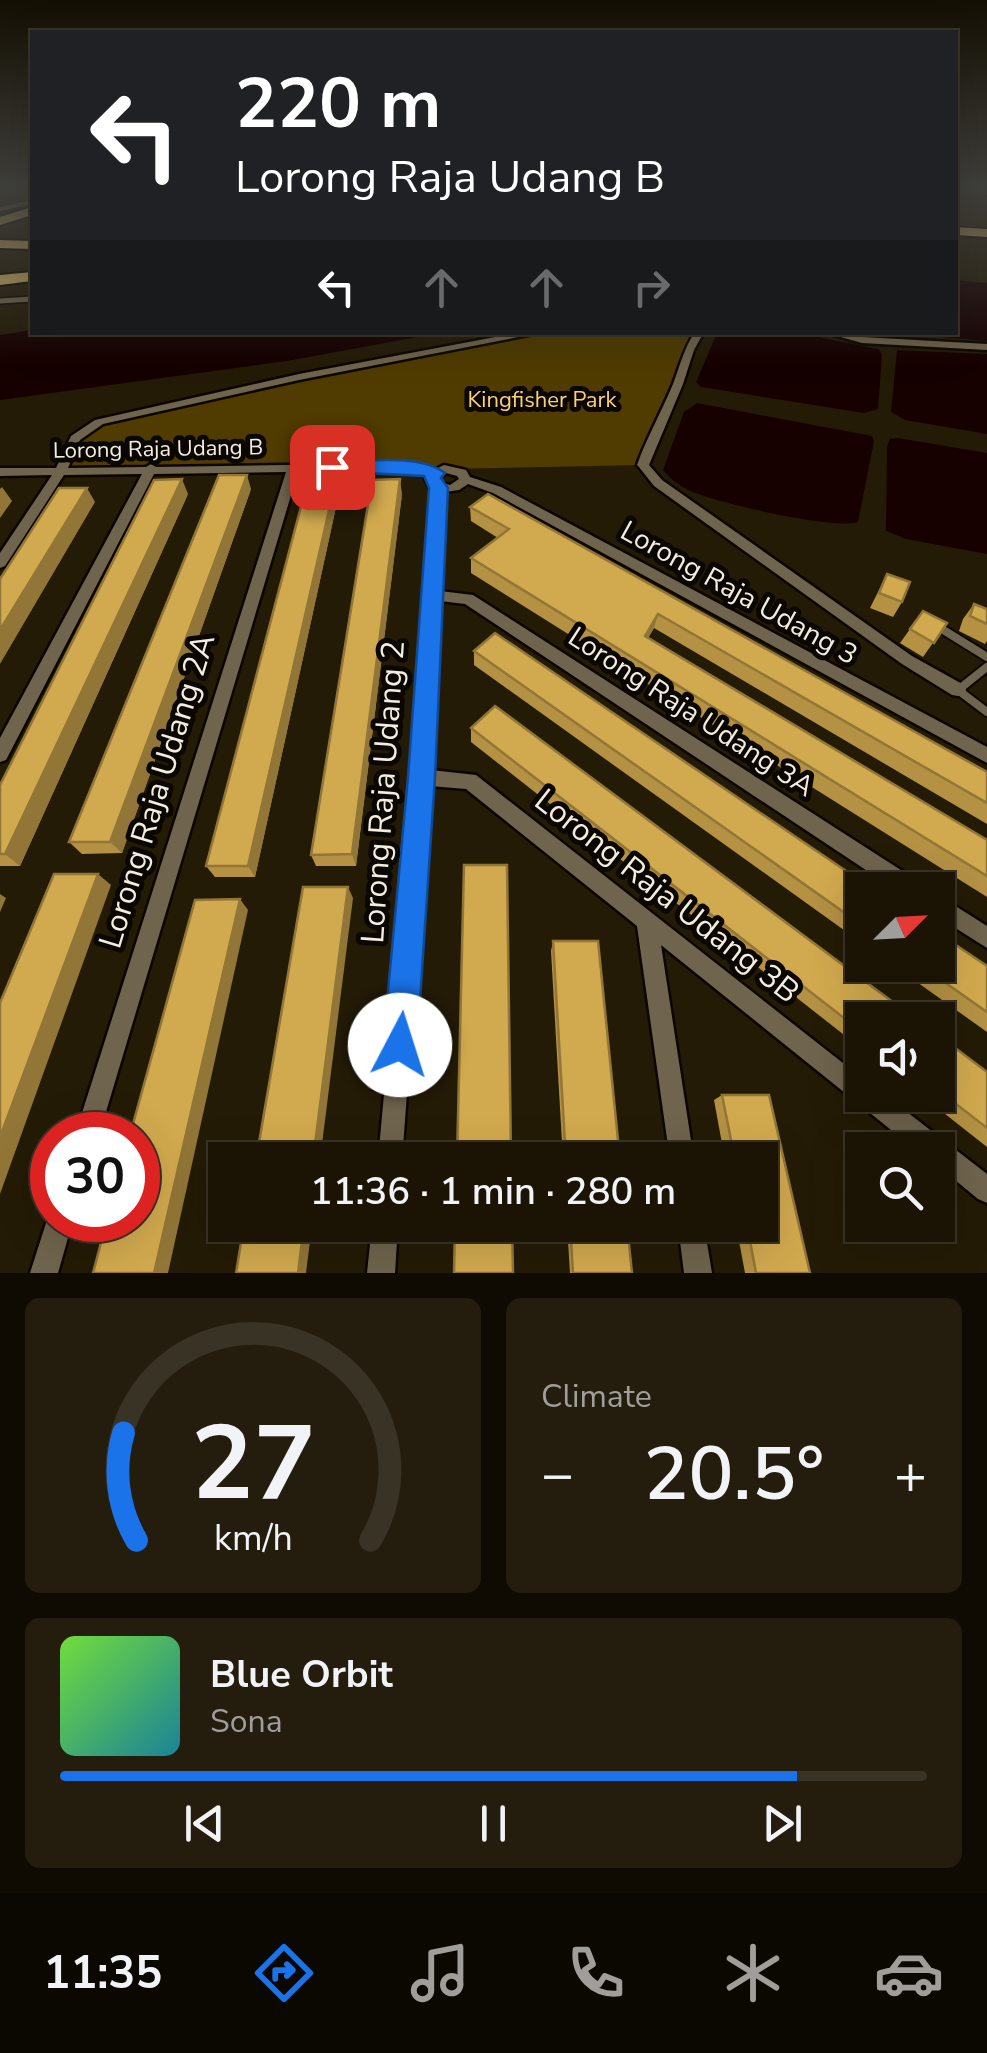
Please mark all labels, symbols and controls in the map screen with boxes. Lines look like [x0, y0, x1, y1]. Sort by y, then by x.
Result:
text: 220 m [235, 56, 441, 152]
icon: left [70, 70, 200, 200]
text: Lorong Raja Udang B [235, 147, 665, 208]
icon: left [309, 260, 364, 315]
icon: ahead [414, 260, 469, 315]
icon: ahead [519, 260, 574, 315]
icon: right [624, 260, 679, 315]
park label: Kingfisher Park [468, 385, 617, 415]
pin [290, 425, 375, 510]
street label: Lorong Raja Udang B [53, 432, 263, 466]
icon: arrive [305, 440, 360, 495]
street label: Lorong Raja Udang 3 [614, 512, 864, 674]
street label: Lorong Raja Udang 3A [561, 618, 821, 806]
street label: Lorong Raja Udang 2A [89, 628, 225, 954]
street label: Lorong Raja Udang 2 [351, 639, 415, 945]
street label: Lorong Raja Udang 3B [526, 779, 808, 1013]
north arrow [845, 872, 955, 982]
map controls [845, 872, 955, 1242]
position arrow [348, 993, 452, 1097]
button: sound [845, 1002, 955, 1112]
speed limit sign: 30 [30, 1112, 160, 1242]
button: search [845, 1132, 955, 1242]
text: 11:36 · 1 min · 280 m [310, 1166, 676, 1217]
text: Climate [541, 1375, 652, 1418]
text: 27 [191, 1393, 315, 1535]
text: 20.5° [644, 1423, 824, 1525]
text: − [541, 1437, 574, 1512]
text: + [894, 1437, 927, 1512]
text: km/h [214, 1514, 292, 1563]
text: Blue Orbit [210, 1649, 393, 1700]
text: Sona [210, 1700, 283, 1743]
icon: previous [177, 1796, 232, 1851]
icon: pause [466, 1796, 521, 1851]
icon: next [755, 1796, 810, 1851]
icon: directions [249, 1938, 319, 2008]
icon: music [405, 1938, 475, 2008]
icon: phone [561, 1938, 631, 2008]
icon: climate [718, 1938, 788, 2008]
icon: car [874, 1938, 944, 2008]
text: 11:35 [43, 1943, 162, 2004]

